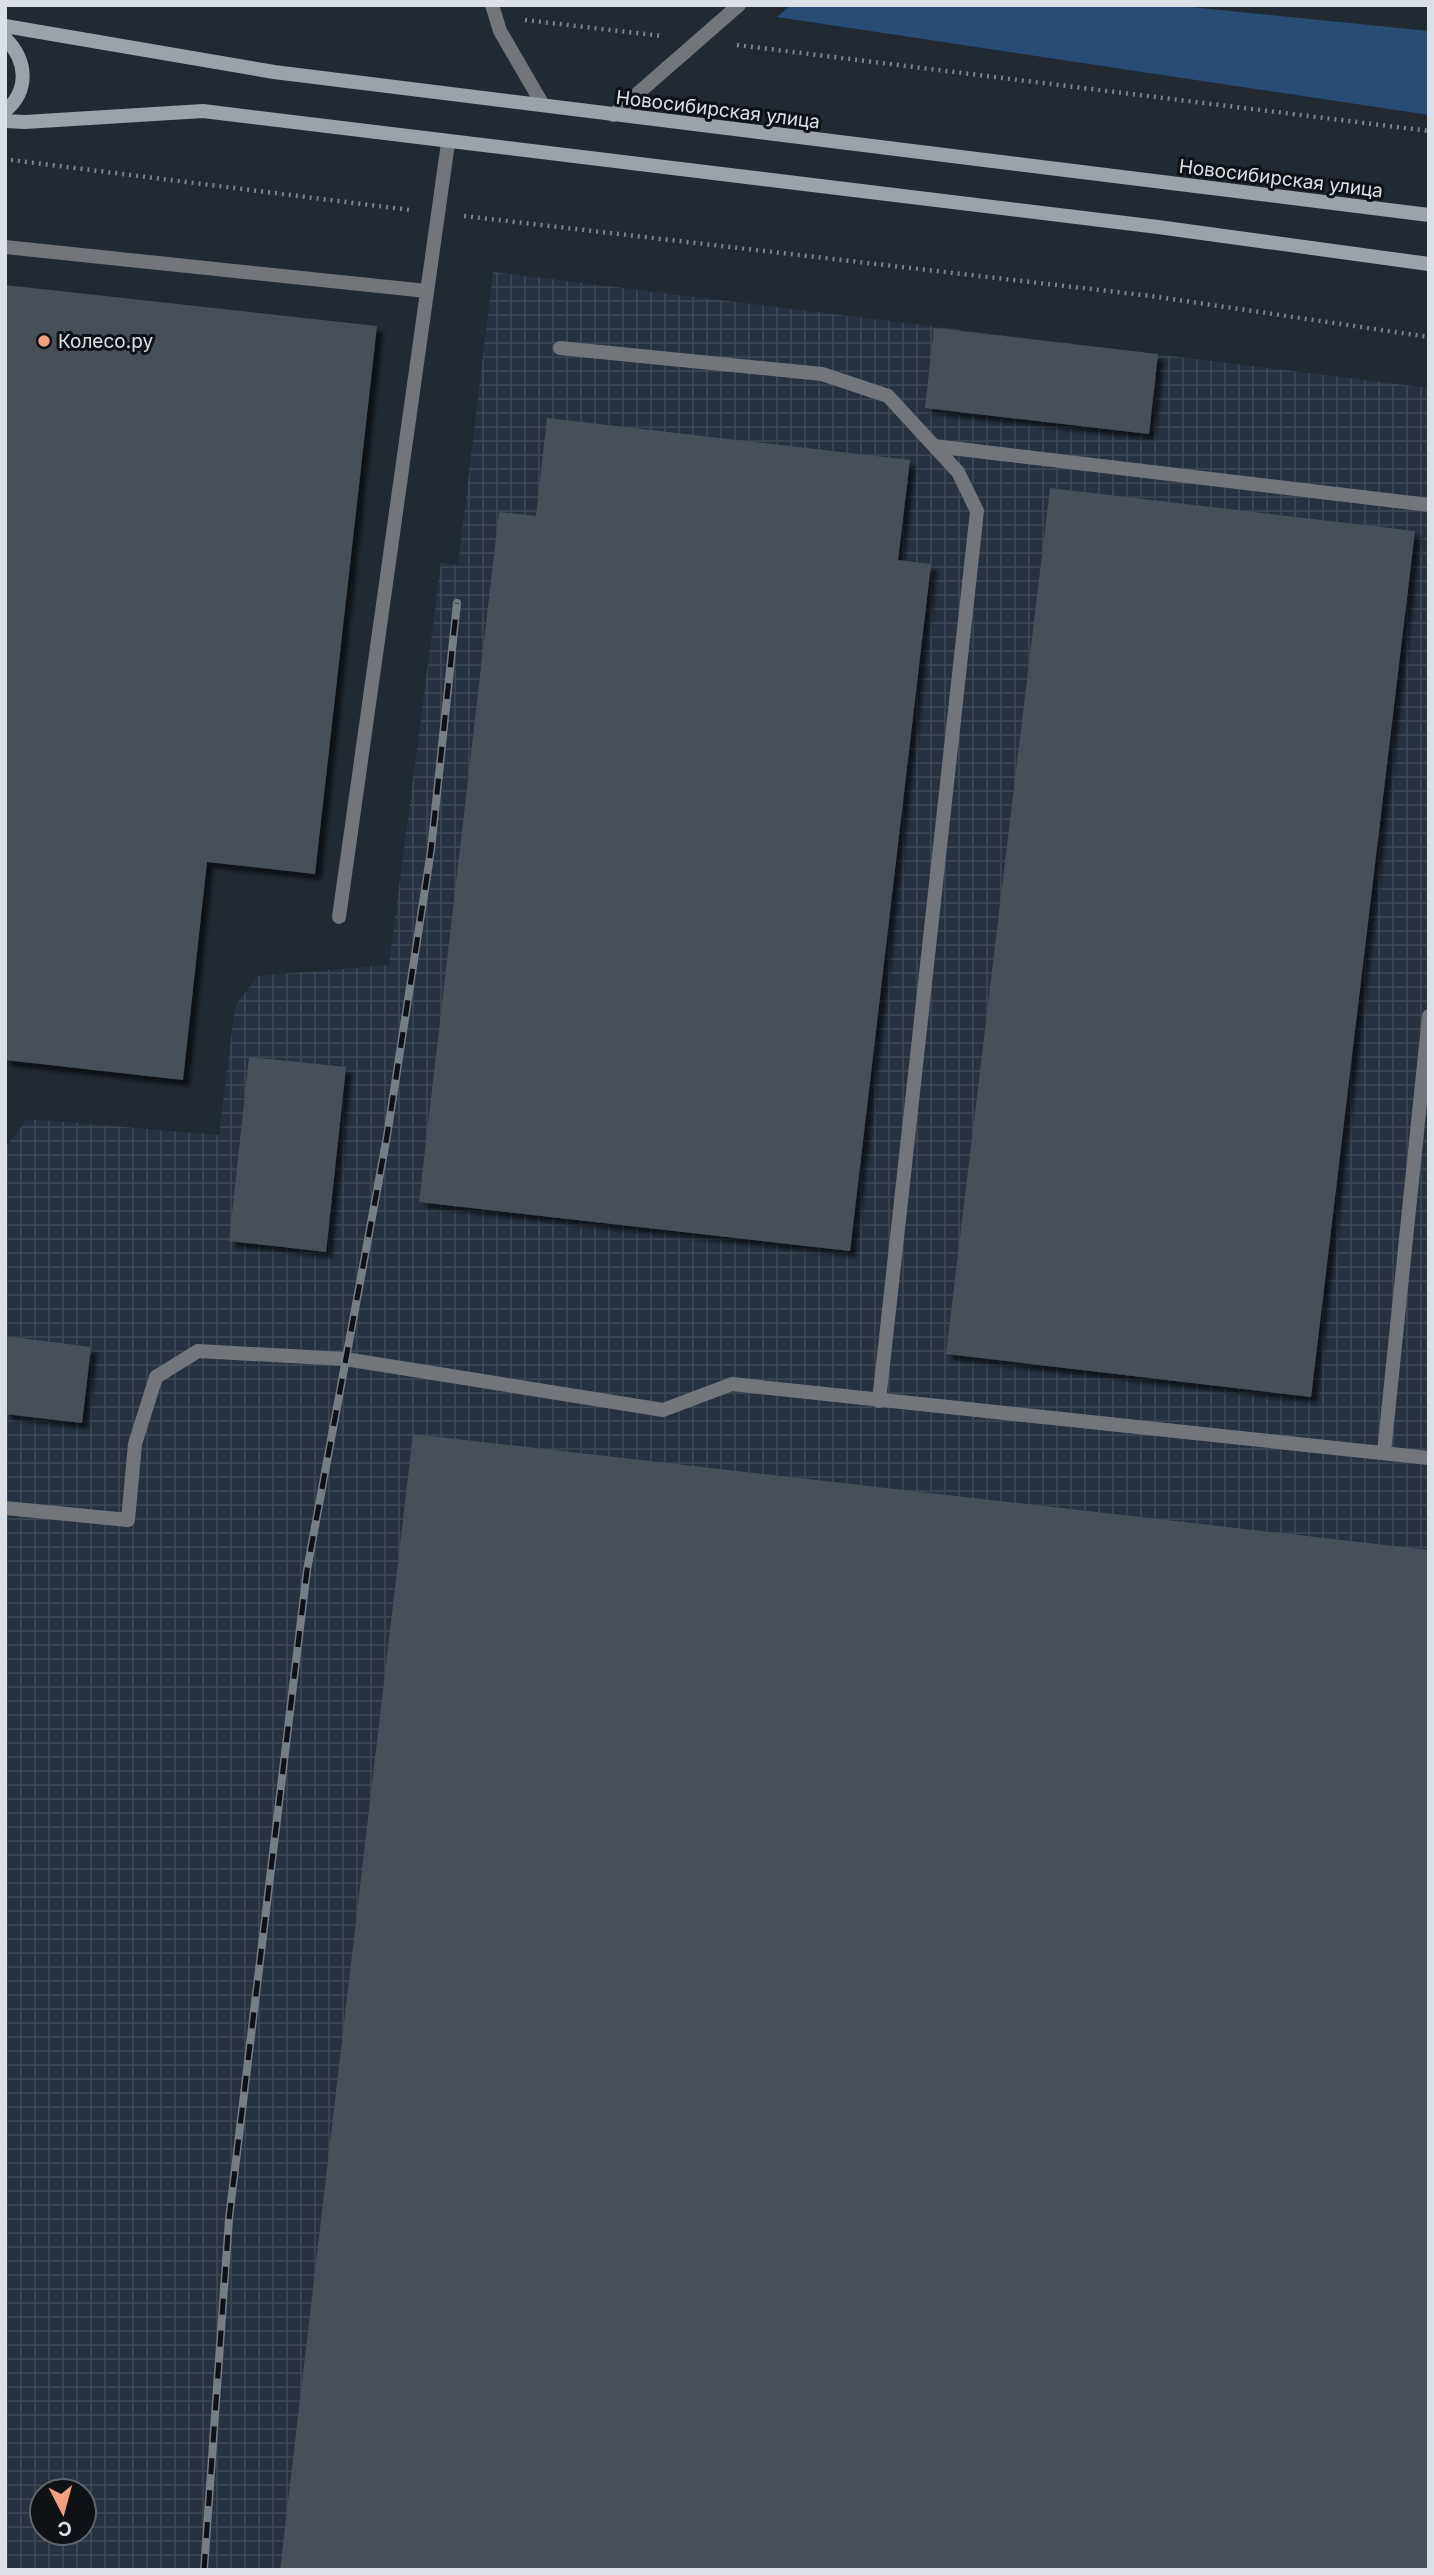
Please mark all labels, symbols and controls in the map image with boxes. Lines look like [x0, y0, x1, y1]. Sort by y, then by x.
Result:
street label: Новосибирская улица [615, 86, 821, 133]
street label: Новосибирская улица [1178, 155, 1384, 202]
place label: Колесо.ру [58, 330, 153, 353]
marker: Колесо.ру [36, 333, 52, 349]
north arrow [28, 2477, 98, 2547]
text: С [57, 2516, 73, 2541]

